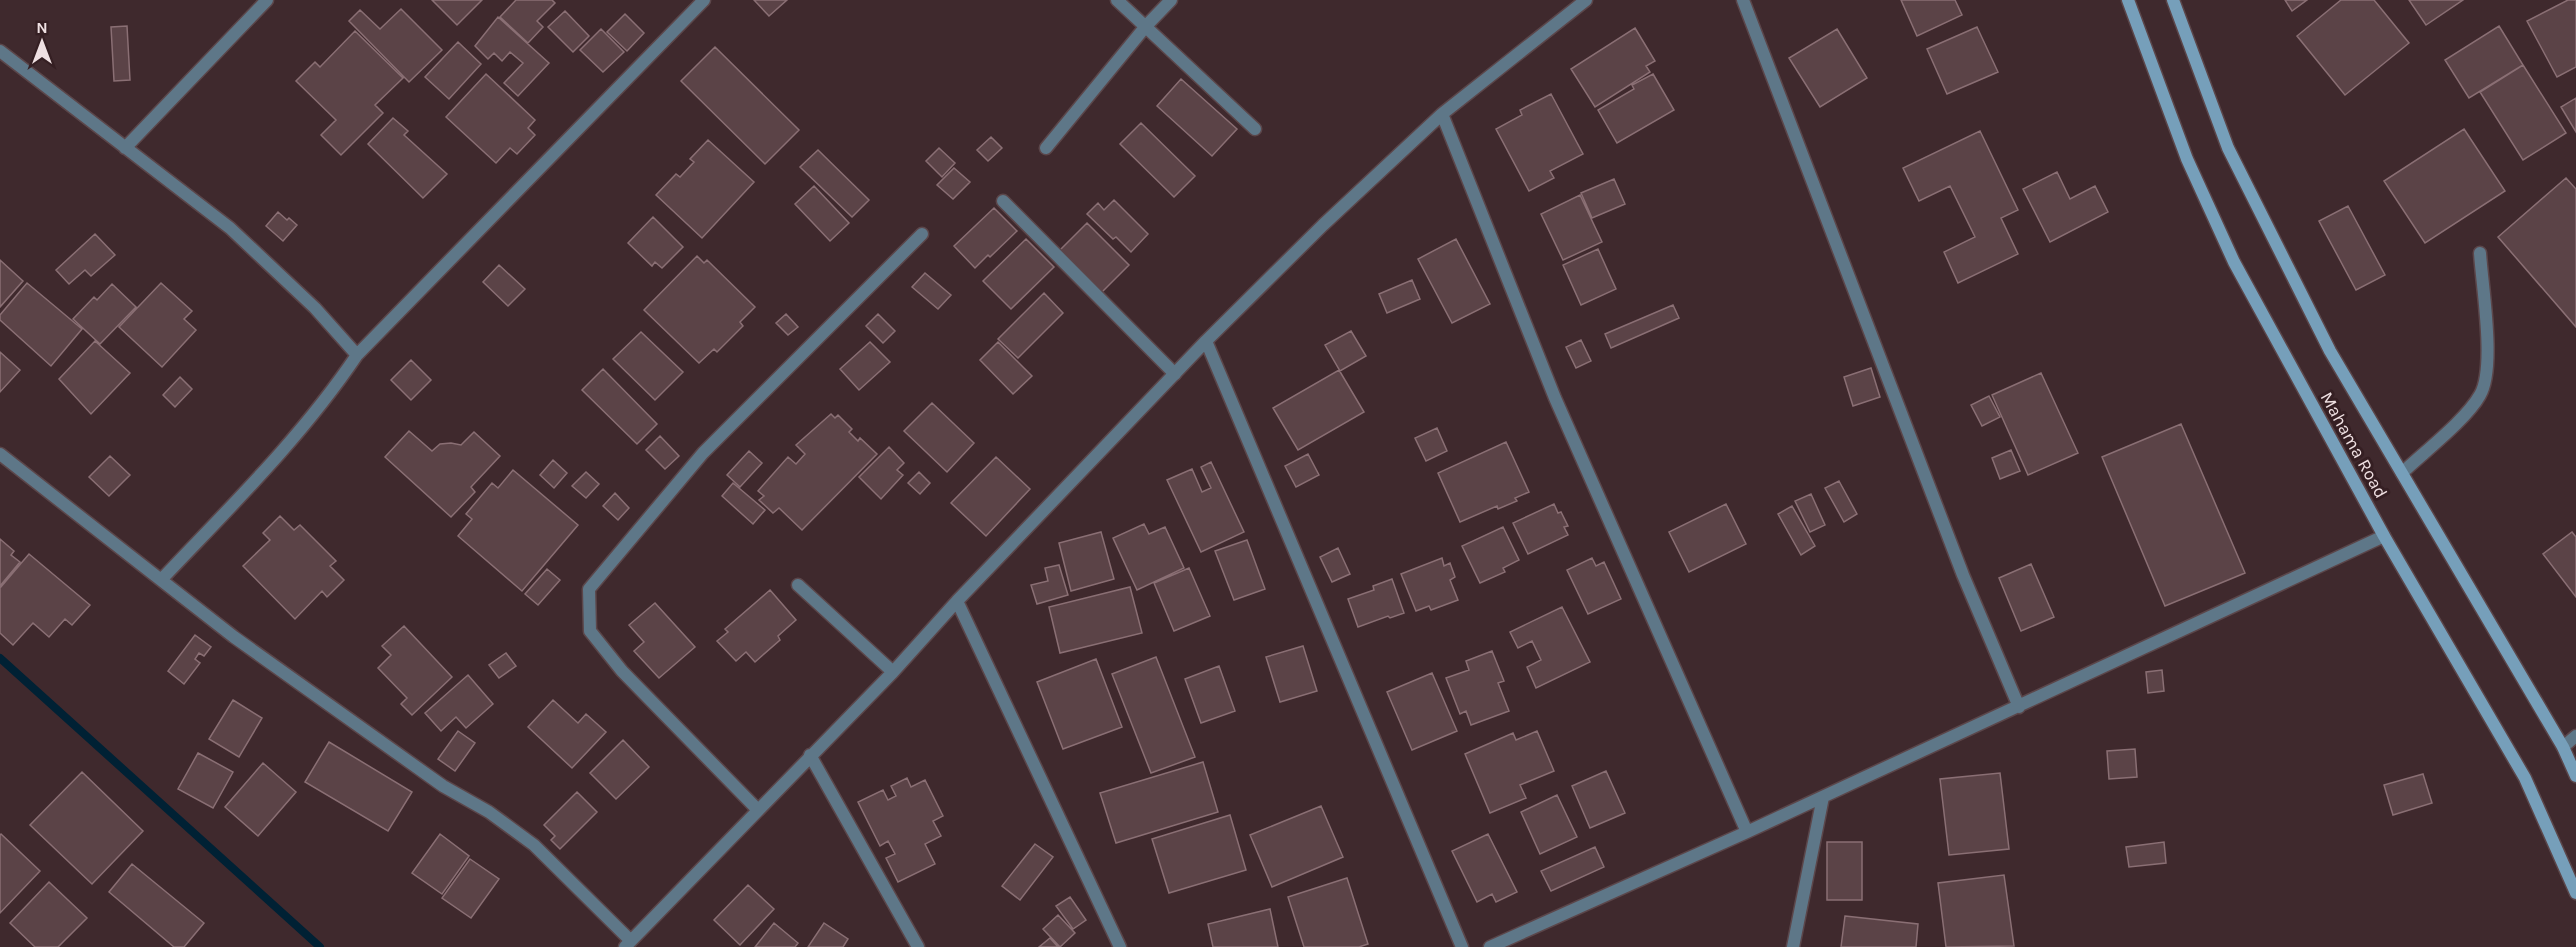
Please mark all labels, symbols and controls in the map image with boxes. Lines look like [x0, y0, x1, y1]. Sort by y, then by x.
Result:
north arrow [12, 12, 72, 72]
text: N [36, 18, 48, 37]
street label: Mahama Road [2316, 388, 2392, 502]

